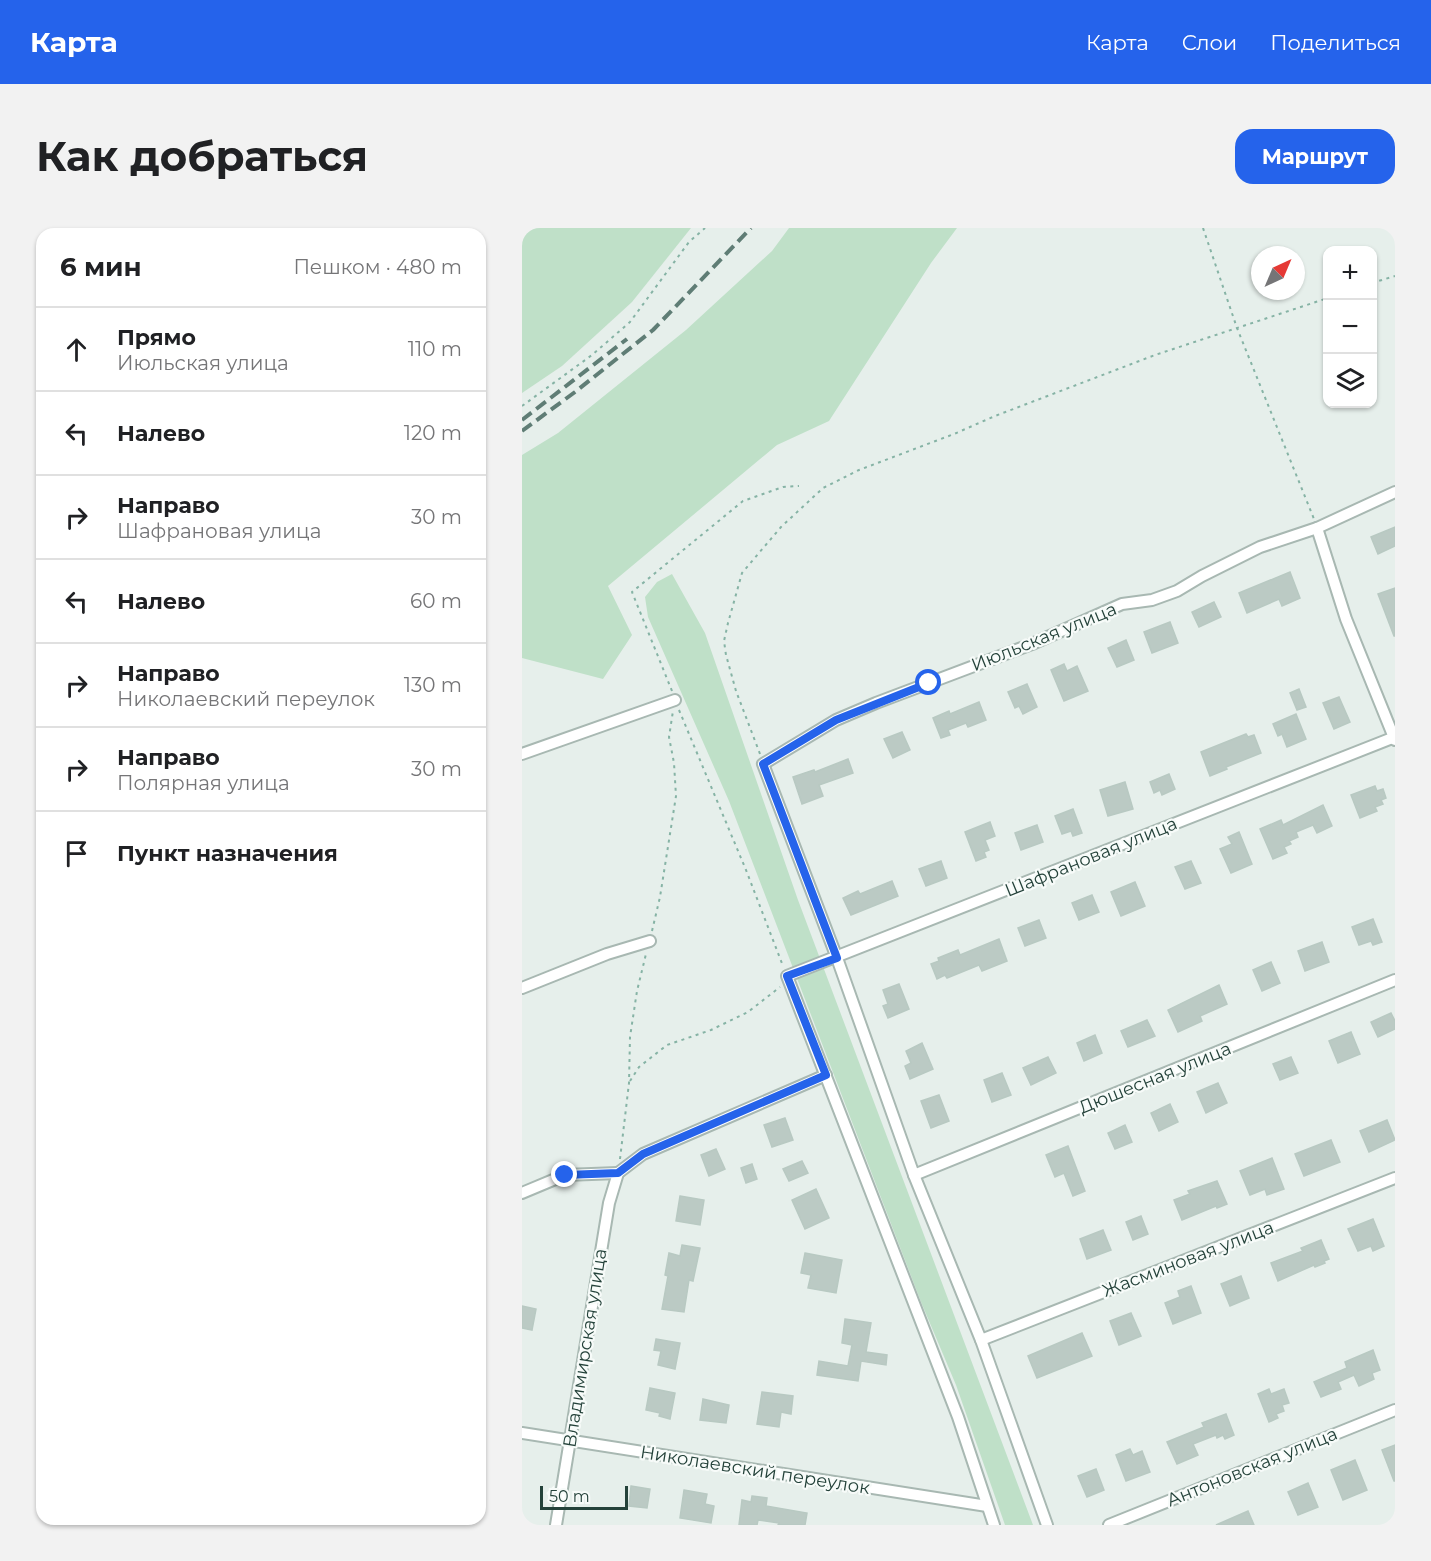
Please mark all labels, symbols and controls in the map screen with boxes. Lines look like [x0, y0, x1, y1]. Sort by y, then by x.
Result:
text: Карта [30, 25, 118, 59]
text: Карта [1086, 30, 1149, 55]
text: Слои [1182, 30, 1237, 55]
text: Поделиться [1270, 30, 1401, 55]
button: Маршрут [1235, 129, 1395, 184]
text: Как добраться [36, 130, 368, 182]
north arrow [1251, 246, 1305, 300]
map controls [1323, 246, 1377, 408]
button: + [1323, 246, 1377, 300]
text: 6 мин [60, 251, 142, 283]
text: Пешком · 480 m [293, 255, 462, 279]
button: − [1323, 300, 1377, 354]
text: Прямо [117, 324, 196, 351]
icon: ahead [60, 333, 93, 366]
text: 110 m [408, 337, 462, 361]
text: Июльская улица [117, 351, 289, 375]
button: layers [1323, 354, 1377, 408]
icon: left [60, 417, 93, 450]
text: Налево [117, 420, 205, 447]
text: 120 m [404, 421, 462, 445]
text: Направо [117, 492, 220, 519]
icon: right [60, 501, 93, 534]
text: 30 m [411, 505, 462, 529]
text: Шафрановая улица [117, 519, 321, 543]
icon: left [60, 585, 93, 618]
text: Налево [117, 588, 205, 615]
text: 60 m [410, 589, 462, 613]
street label: Июльская улица [968, 598, 1120, 676]
text: Направо [117, 660, 220, 687]
icon: right [60, 669, 93, 702]
route start [915, 669, 941, 695]
text: 130 m [404, 673, 462, 697]
text: Николаевский переулок [117, 687, 375, 711]
text: Направо [117, 744, 220, 771]
icon: right [60, 753, 93, 786]
text: 30 m [411, 757, 462, 781]
text: Полярная улица [117, 771, 290, 795]
street label: Шафрановая улица [1002, 812, 1180, 902]
icon: arrive [60, 837, 93, 870]
text: Пункт назначения [117, 840, 338, 867]
street label: Дюшесная улица [1076, 1037, 1234, 1119]
route end [551, 1161, 577, 1187]
street label: Жасминовая улица [1099, 1216, 1277, 1302]
street label: Владимирская улица [558, 1247, 612, 1449]
street label: Антоновская улица [1163, 1423, 1341, 1511]
street label: Николаевский переулок [639, 1441, 872, 1499]
scale bar [540, 1483, 628, 1510]
text: 50 m [549, 1487, 590, 1506]

